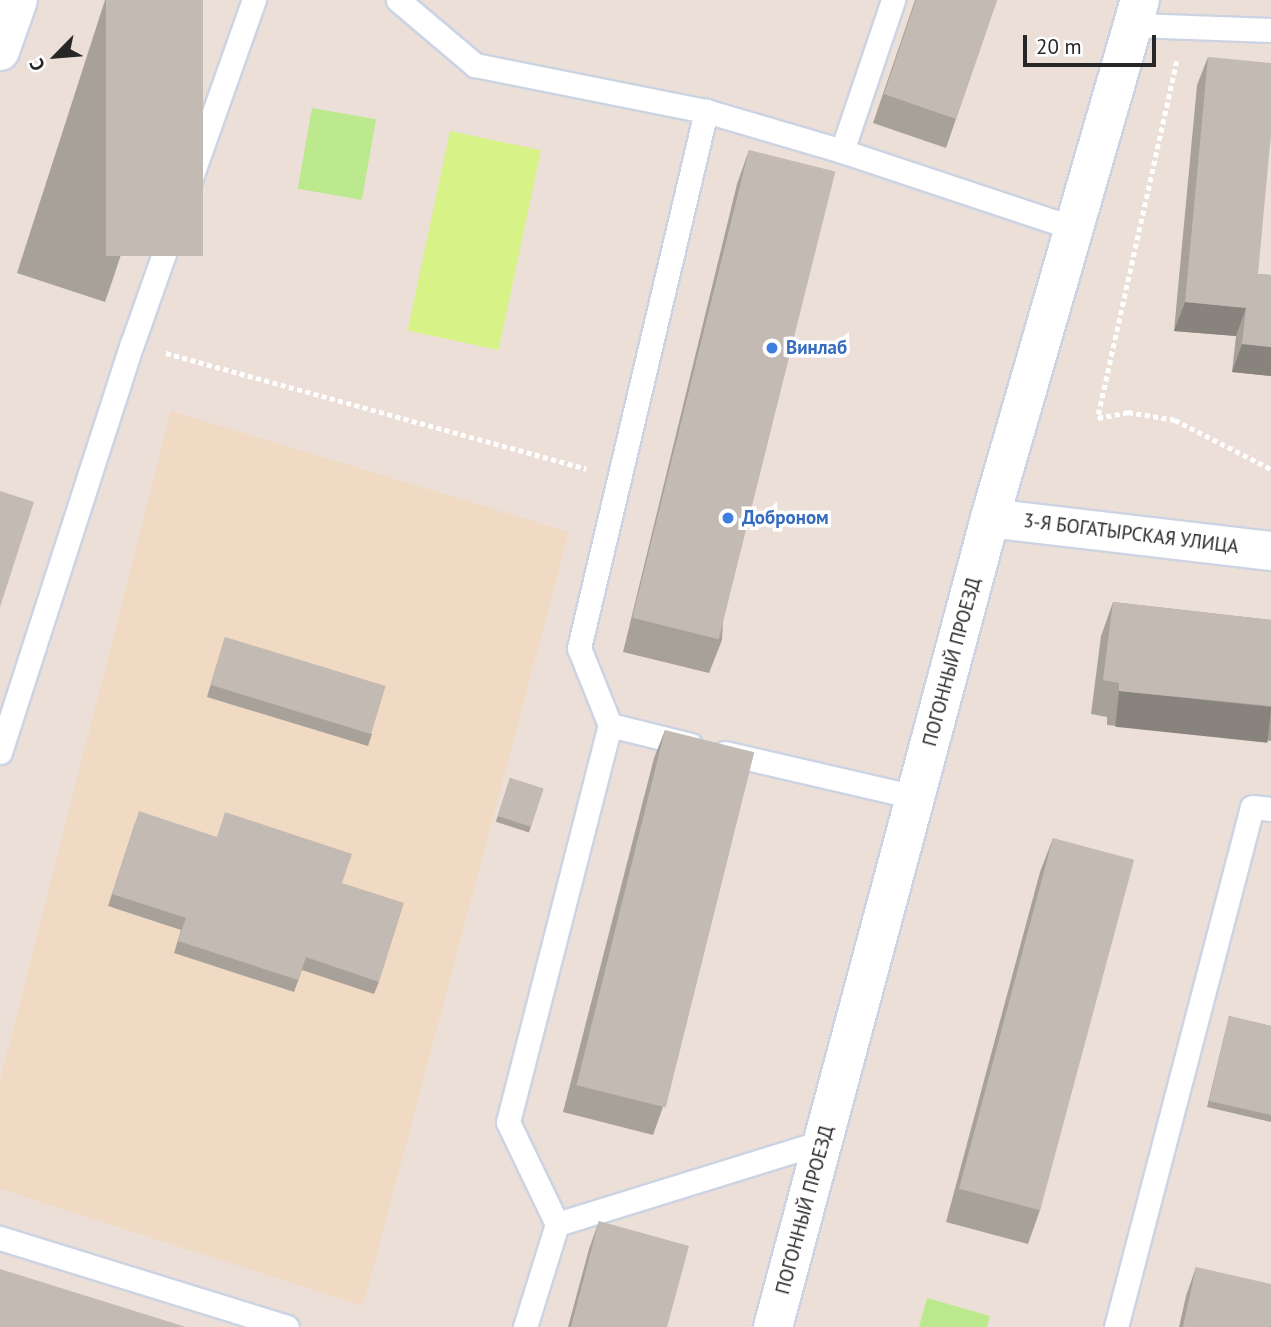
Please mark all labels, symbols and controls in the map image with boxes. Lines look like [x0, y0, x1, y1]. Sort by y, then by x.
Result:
north arrow [21, 21, 91, 91]
scale bar [1026, 21, 1159, 65]
text: 20 m [1036, 33, 1082, 60]
text: С [24, 55, 50, 75]
place label: Винлаб [786, 337, 847, 359]
marker: Винлаб [764, 340, 780, 356]
place label: Доброном [742, 507, 829, 529]
street label: 3-Я БОГАТЫРСКАЯ УЛИЦА [1022, 509, 1240, 559]
marker: Доброном [720, 510, 736, 526]
street label: ПОГОННЫЙ ПРОЕЗД [919, 575, 985, 749]
street label: ПОГОННЫЙ ПРОЕЗД [772, 1123, 838, 1297]

